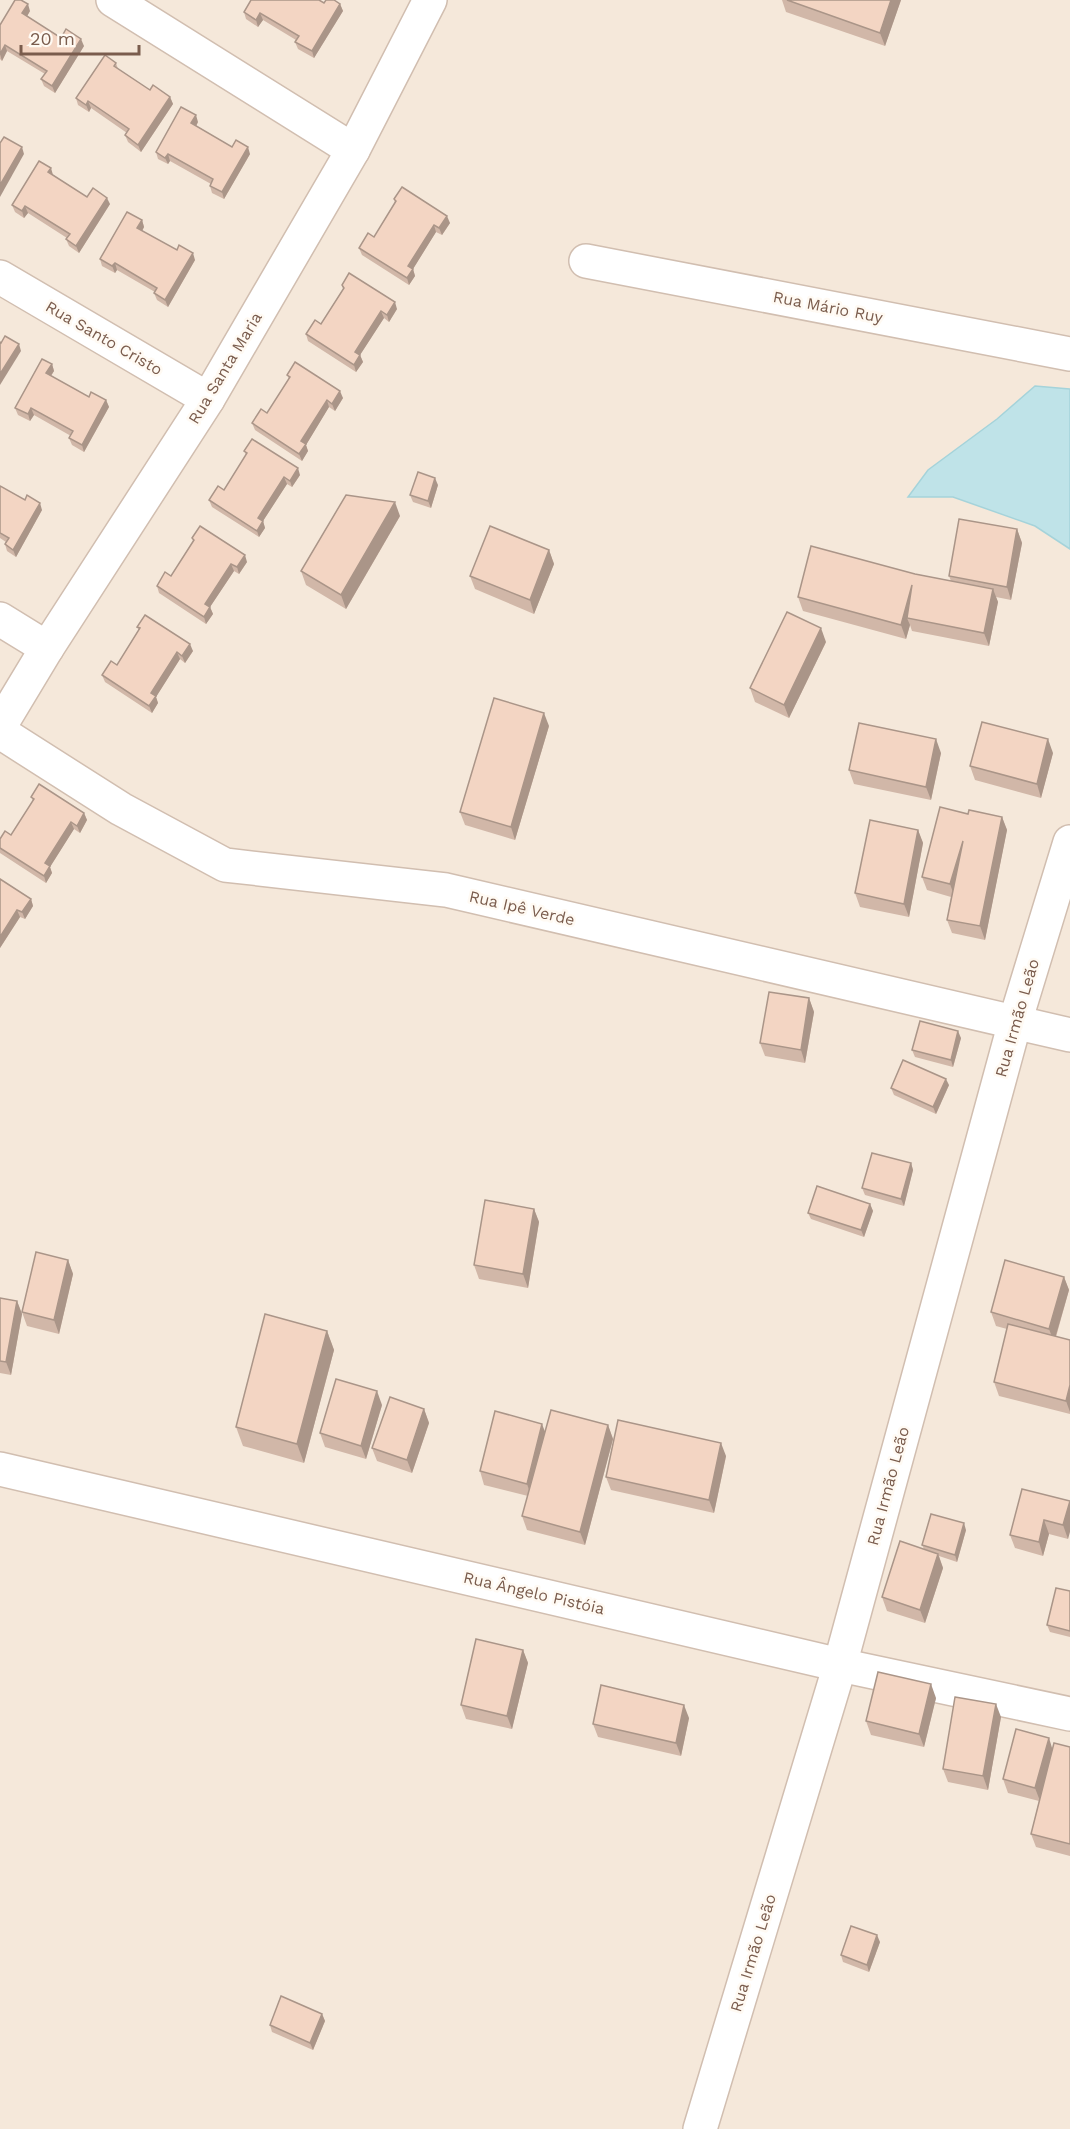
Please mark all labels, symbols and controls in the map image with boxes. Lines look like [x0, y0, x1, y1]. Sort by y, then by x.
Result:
scale bar [21, 18, 140, 56]
text: 20 m [30, 28, 75, 49]
street label: Rua Mário Ruy [771, 287, 885, 327]
street label: Rua Santo Cristo [42, 297, 166, 379]
street label: Rua Santa Maria [184, 309, 266, 427]
street label: Rua Ipê Verde [467, 887, 577, 929]
street label: Rua Irmão Leão [991, 957, 1043, 1079]
street label: Rua Irmão Leão [863, 1424, 913, 1548]
street label: Rua Ângelo Pistóia [462, 1568, 606, 1618]
street label: Rua Irmão Leão [726, 1892, 780, 2014]

